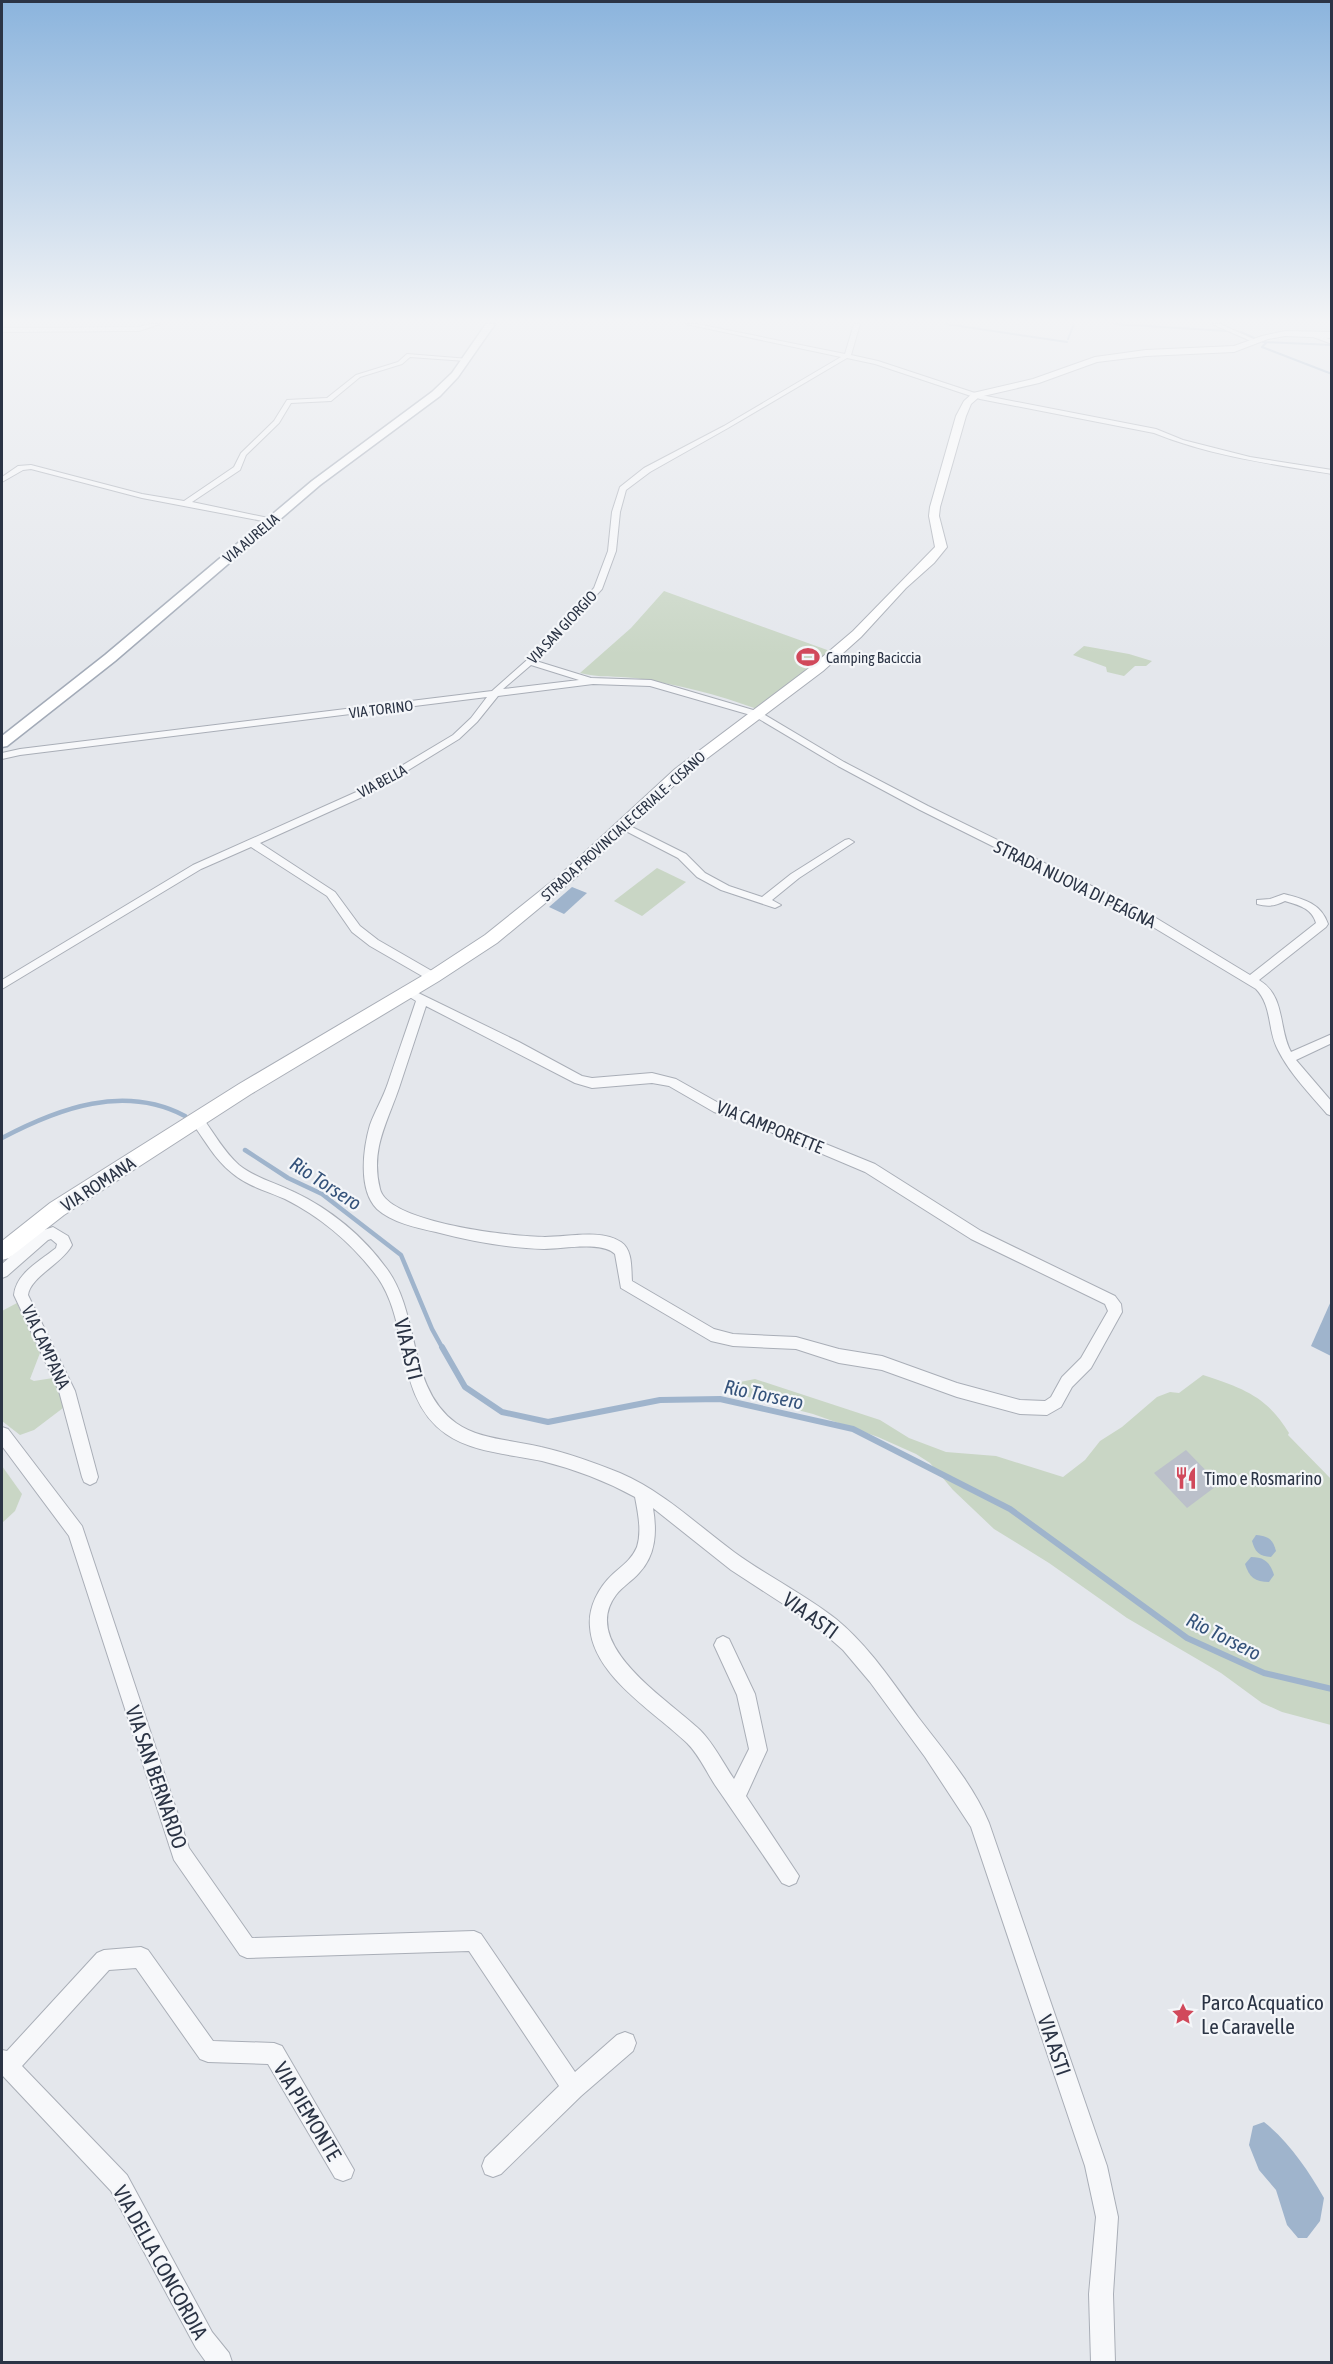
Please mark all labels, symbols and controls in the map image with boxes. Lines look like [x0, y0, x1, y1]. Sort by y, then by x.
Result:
street label: VIA AURELIA [220, 509, 283, 566]
street label: VIA SAN GIORGIO [524, 587, 600, 667]
sports icon: Camping Baciccia [795, 644, 821, 670]
place label: Camping Baciccia [826, 649, 922, 666]
street label: VIA TORINO [348, 697, 414, 721]
street label: STRADA PROVINCIALE CERIALE - CISANO [538, 748, 709, 904]
street label: VIA BELLA [355, 761, 410, 801]
street label: STRADA NUOVA DI PEAGNA [991, 836, 1159, 932]
street label: VIA CAMPORETTE [714, 1096, 827, 1158]
water label: Rio Torsero [286, 1151, 366, 1215]
street label: VIA ROMANA [57, 1152, 139, 1216]
street label: VIA CAMPANA [17, 1302, 75, 1392]
street label: VIA ASTI [390, 1316, 428, 1382]
water label: Rio Torsero [722, 1374, 806, 1414]
restaurant icon: Timo e Rosmarino [1173, 1465, 1199, 1491]
place label: Timo e Rosmarino [1204, 1468, 1322, 1489]
street label: VIA ASTI [779, 1587, 843, 1643]
water label: Rio Torsero [1183, 1607, 1265, 1665]
street label: VIA SAN BERNARDO [121, 1702, 193, 1852]
place label: Parco Acquatico Le Caravelle [1201, 1990, 1324, 2038]
place icon: Parco Acquatico Le Caravelle [1170, 2001, 1196, 2027]
street label: VIA ASTI [1033, 2012, 1077, 2078]
street label: VIA PIEMONTE [269, 2058, 347, 2164]
street label: VIA DELLA CONCORDIA [109, 2181, 213, 2344]

